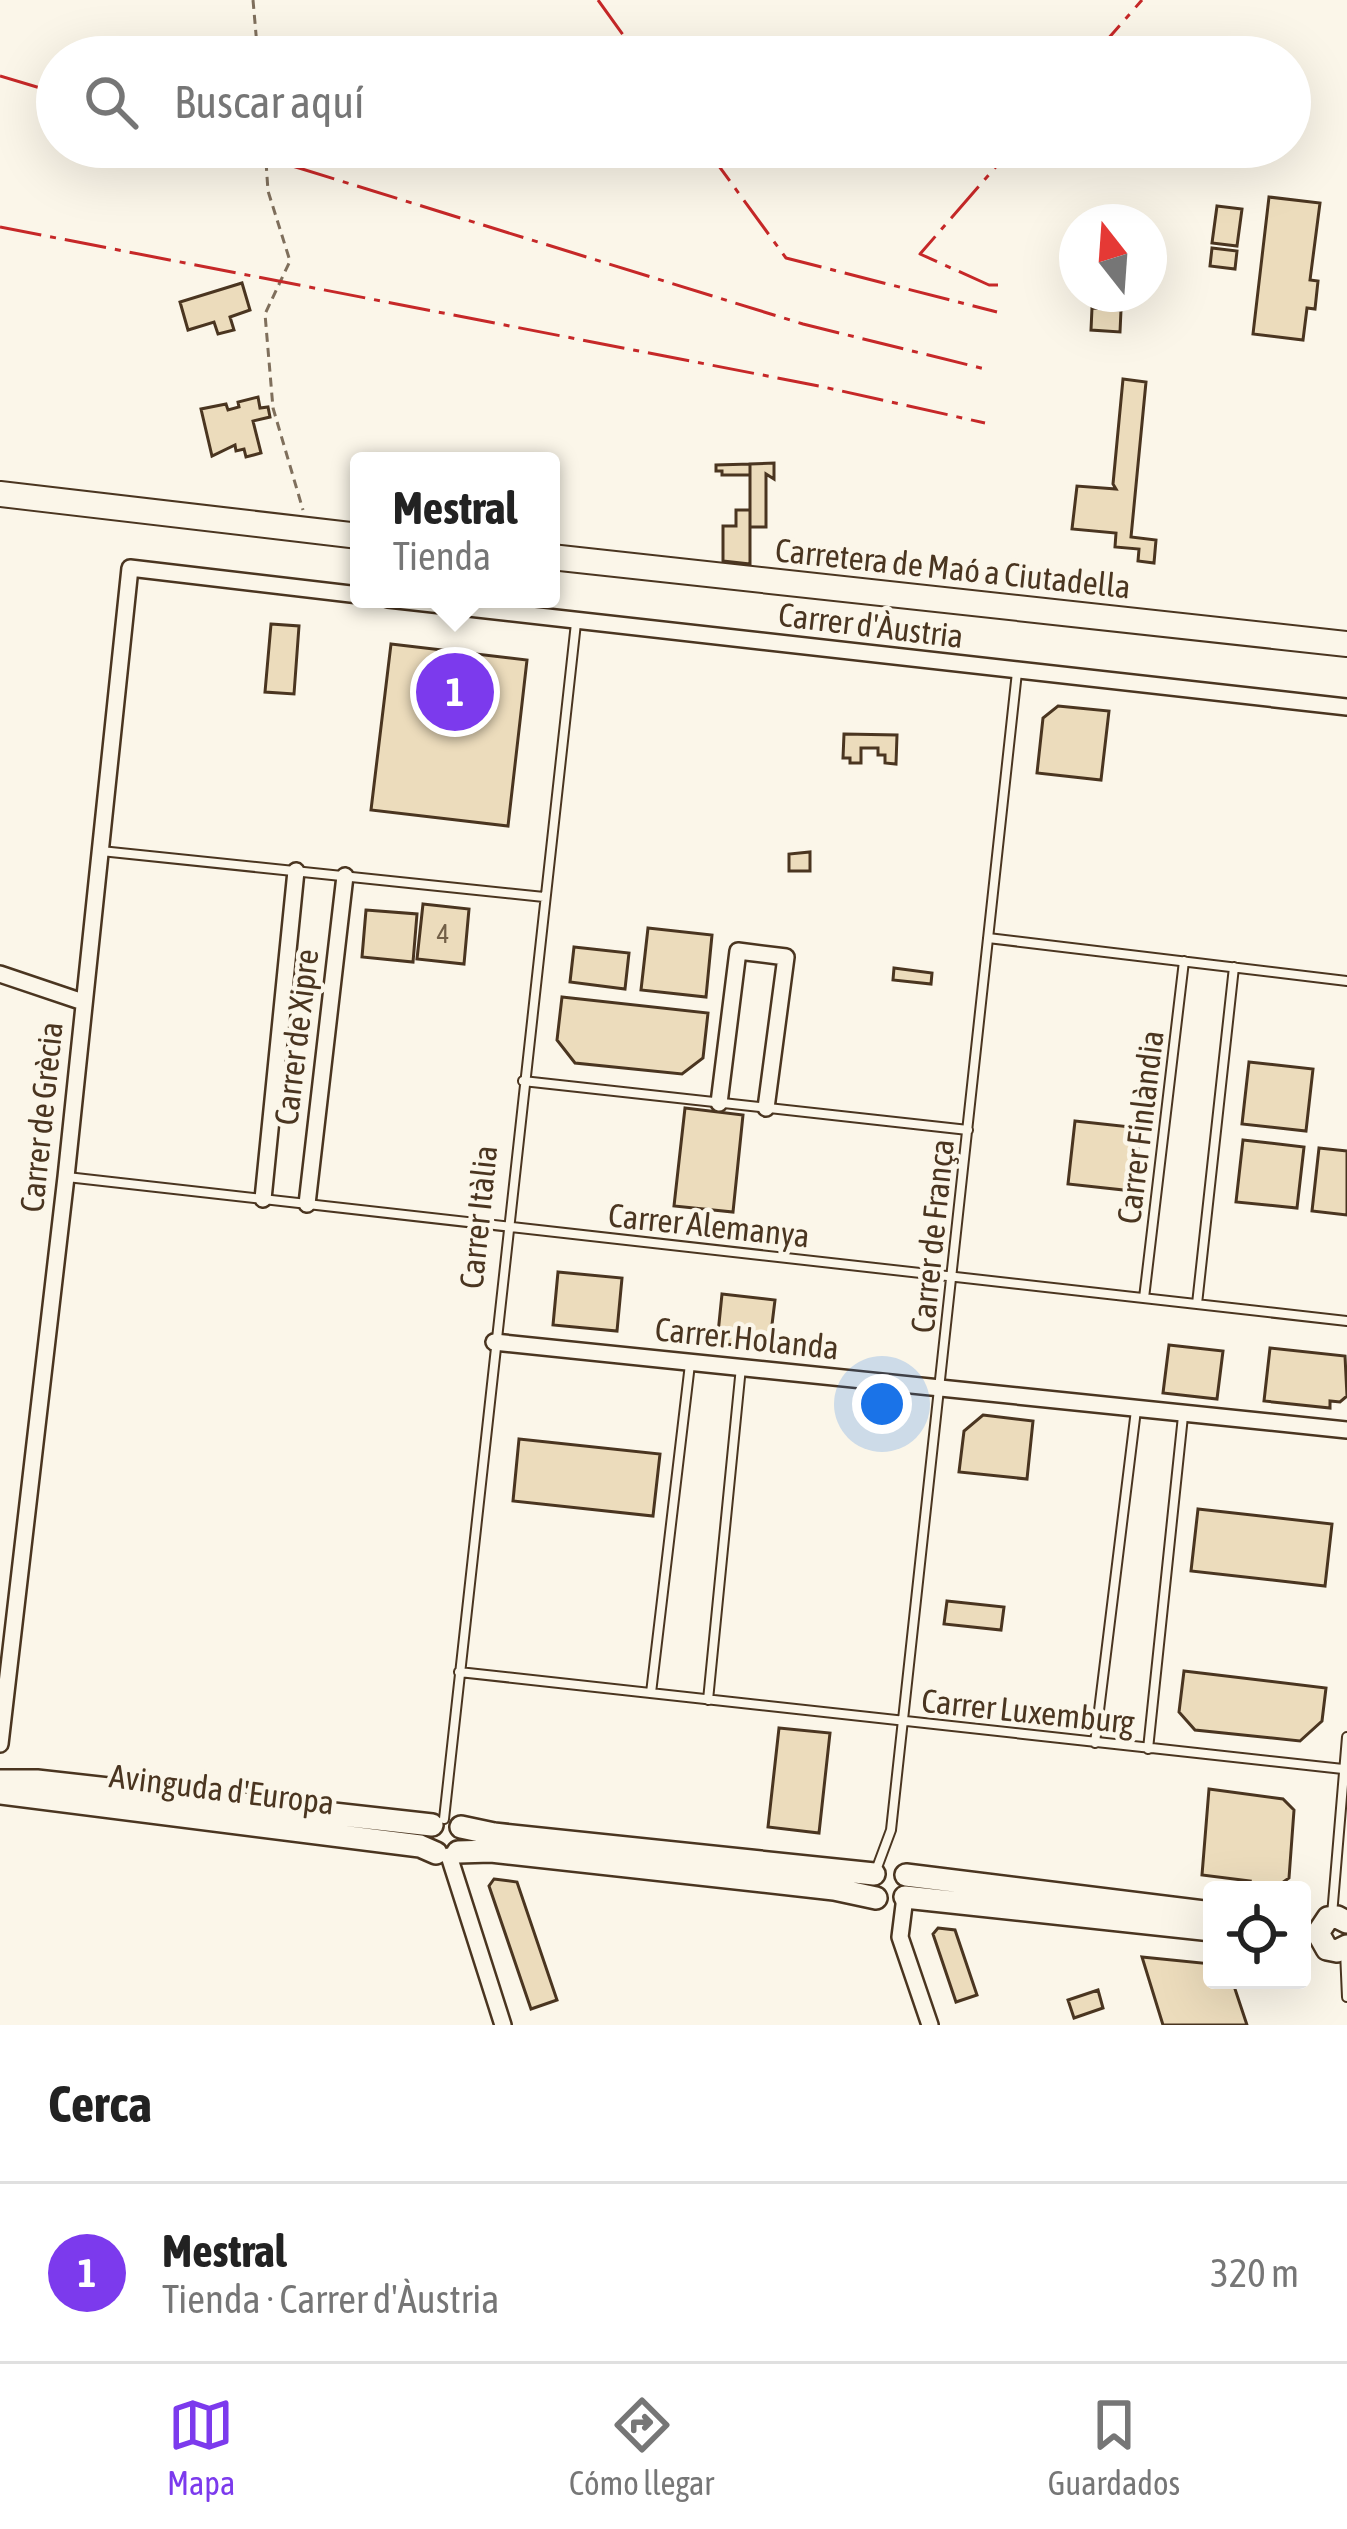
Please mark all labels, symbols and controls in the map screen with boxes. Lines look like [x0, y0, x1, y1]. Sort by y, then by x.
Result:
search box [36, 36, 1311, 168]
icon: search [78, 69, 144, 135]
text: Buscar aquí [174, 76, 364, 128]
north arrow [1059, 204, 1167, 312]
popup [350, 452, 560, 608]
text: Mestral [393, 482, 517, 534]
street label: Carretera de Maó a Ciutadella [774, 530, 1132, 606]
text: Tienda [393, 534, 491, 578]
street label: Carrer d'Àustria [776, 595, 966, 655]
pin: 1 [416, 647, 494, 737]
house number: 4 [437, 918, 449, 949]
street label: Carrer de Xipre [266, 947, 326, 1127]
street label: Carrer de Grècia [12, 1020, 70, 1214]
street label: Carrer Finlàndia [1109, 1028, 1171, 1226]
street label: Carrer de França [903, 1137, 961, 1335]
street label: Carrer Itàlia [452, 1143, 504, 1291]
street label: Carrer Alemanya [606, 1196, 812, 1254]
street label: Carrer Holanda [653, 1309, 841, 1367]
your location [852, 1374, 912, 1434]
street label: Carrer Luxemburg [920, 1681, 1137, 1741]
street label: Avinguda d'Europa [107, 1756, 337, 1822]
map controls [1203, 1881, 1311, 1989]
button: locate [1203, 1881, 1311, 1989]
text: Cerca [48, 2074, 152, 2133]
text: Mestral [162, 2225, 287, 2277]
text: 1 [78, 2251, 96, 2295]
text: 320 m [1211, 2251, 1299, 2295]
text: Tienda · Carrer d'Àustria [162, 2277, 499, 2321]
tab: Mapa [167, 2392, 235, 2502]
tab: Cómo llegar [569, 2392, 714, 2502]
tab: Guardados [1048, 2392, 1180, 2502]

